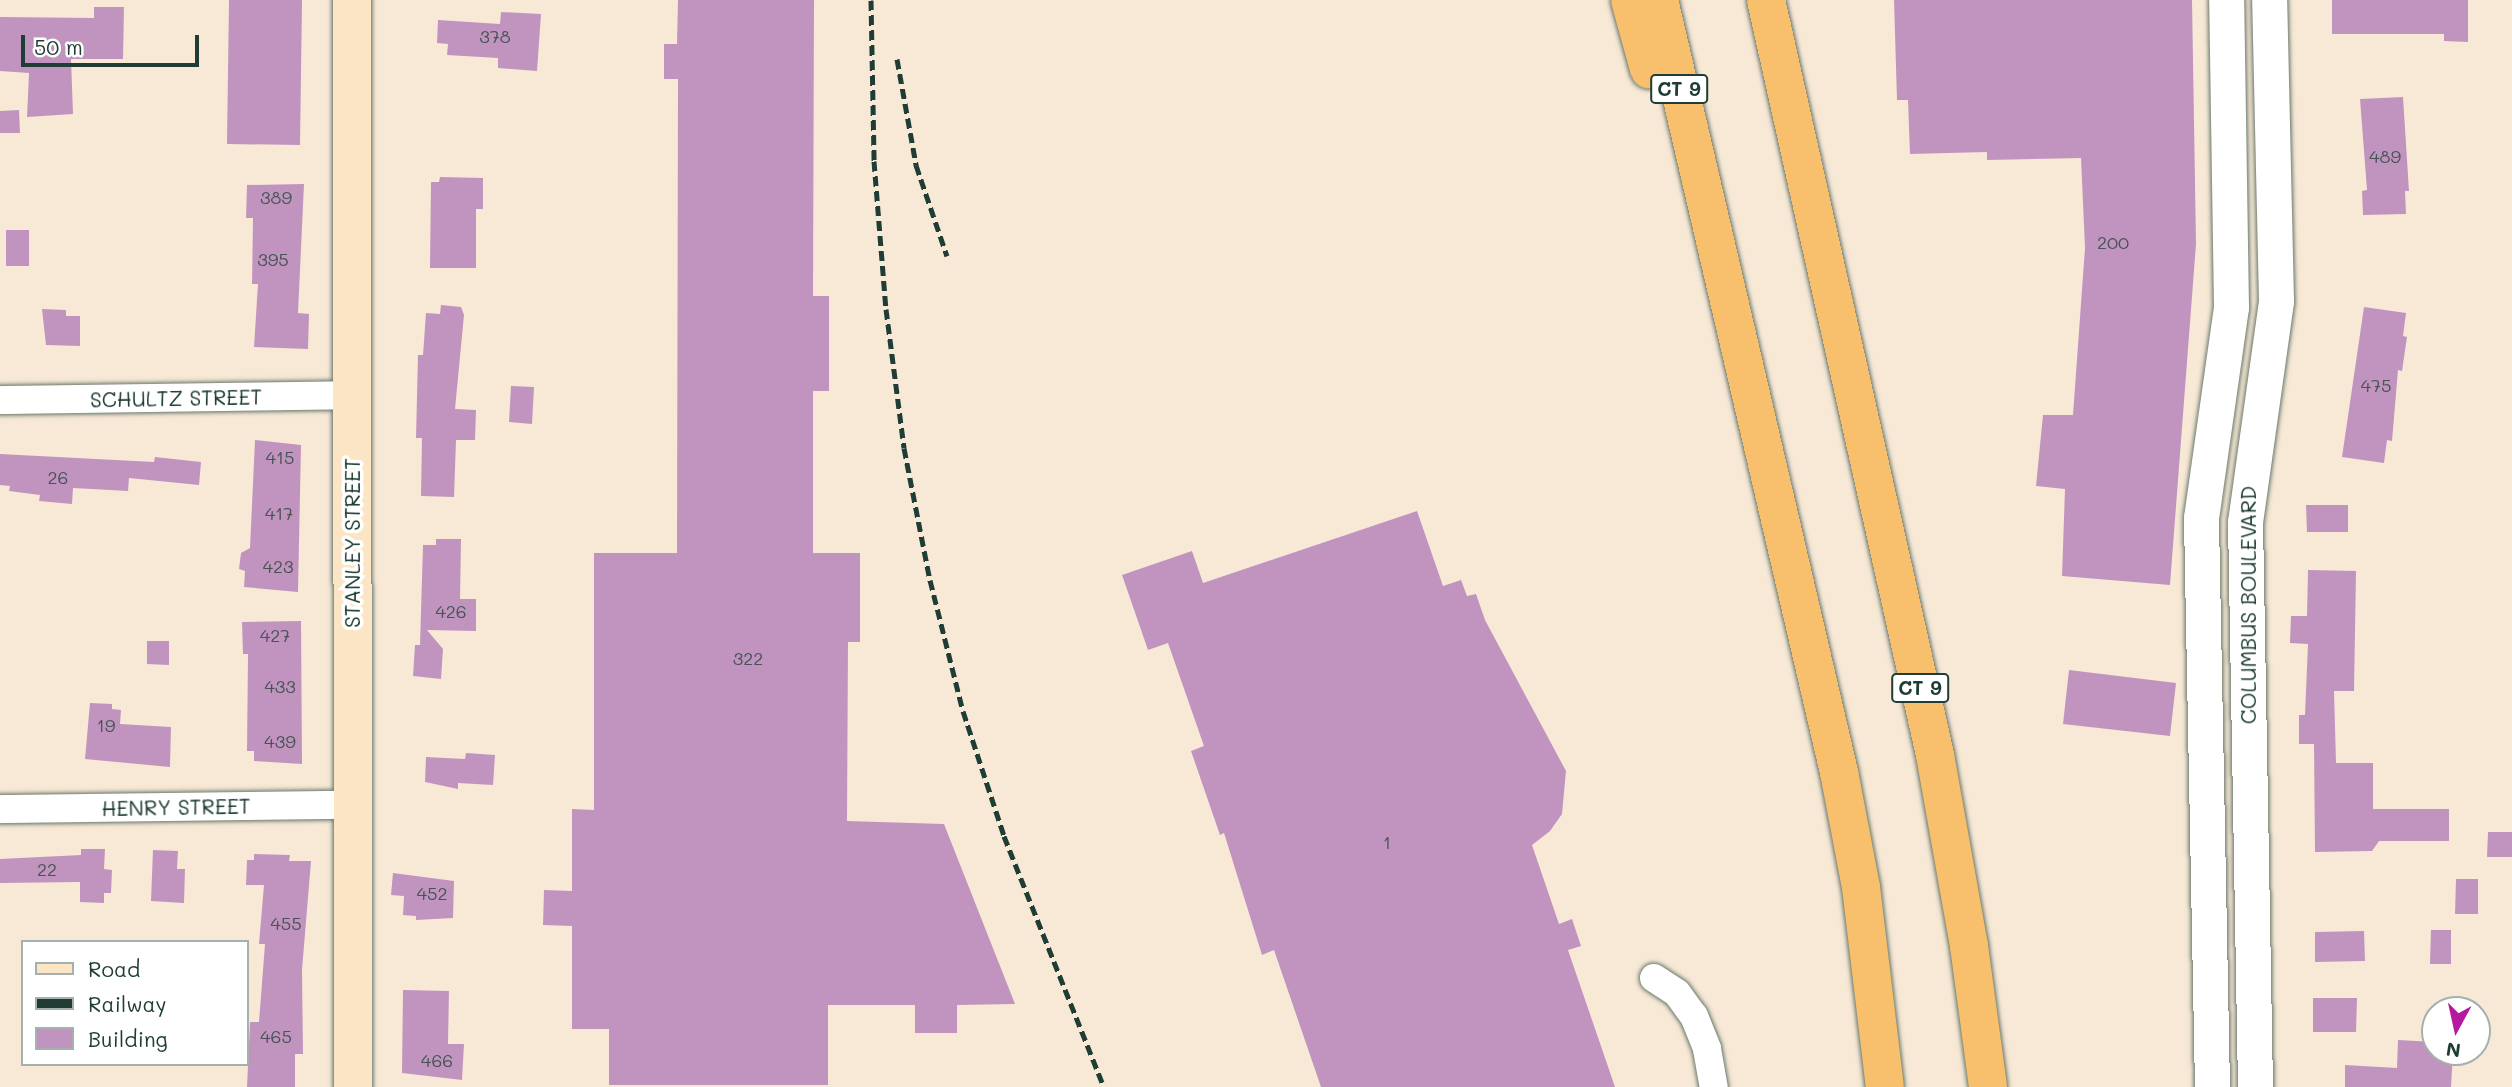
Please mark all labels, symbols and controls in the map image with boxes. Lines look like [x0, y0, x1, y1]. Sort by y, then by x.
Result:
scale bar [24, 21, 203, 65]
house number: 378 [479, 25, 511, 47]
text: 50 m [34, 33, 83, 60]
road number: CT 9 [1649, 74, 1709, 104]
house number: 489 [2369, 145, 2401, 167]
house number: 389 [260, 186, 292, 208]
house number: 200 [2097, 231, 2129, 253]
house number: 395 [257, 248, 289, 270]
house number: 475 [2360, 374, 2392, 396]
street label: SCHULTZ STREET [90, 384, 262, 412]
house number: 415 [265, 446, 295, 468]
street label: STANLEY STREET [339, 458, 365, 628]
house number: 26 [48, 466, 68, 488]
street label: COLUMBUS BOULEVARD [2235, 486, 2261, 724]
house number: 417 [265, 502, 293, 524]
house number: 423 [262, 555, 294, 577]
house number: 426 [435, 600, 467, 622]
house number: 427 [260, 624, 290, 646]
house number: 322 [733, 647, 763, 669]
road number: CT 9 [1890, 673, 1950, 704]
house number: 433 [264, 675, 296, 697]
house number: 19 [97, 714, 115, 736]
house number: 439 [264, 730, 296, 752]
street label: HENRY STREET [101, 793, 251, 821]
house number: 1 [1383, 831, 1391, 853]
house number: 22 [37, 858, 57, 880]
house number: 452 [416, 882, 448, 904]
house number: 455 [270, 912, 302, 934]
legend [21, 940, 248, 1066]
text: Road [88, 955, 140, 982]
text: Railway [88, 990, 167, 1017]
north arrow [2421, 996, 2491, 1066]
text: Building [88, 1025, 168, 1052]
house number: 465 [260, 1025, 292, 1047]
text: N [2444, 1037, 2462, 1064]
house number: 466 [421, 1049, 453, 1071]

